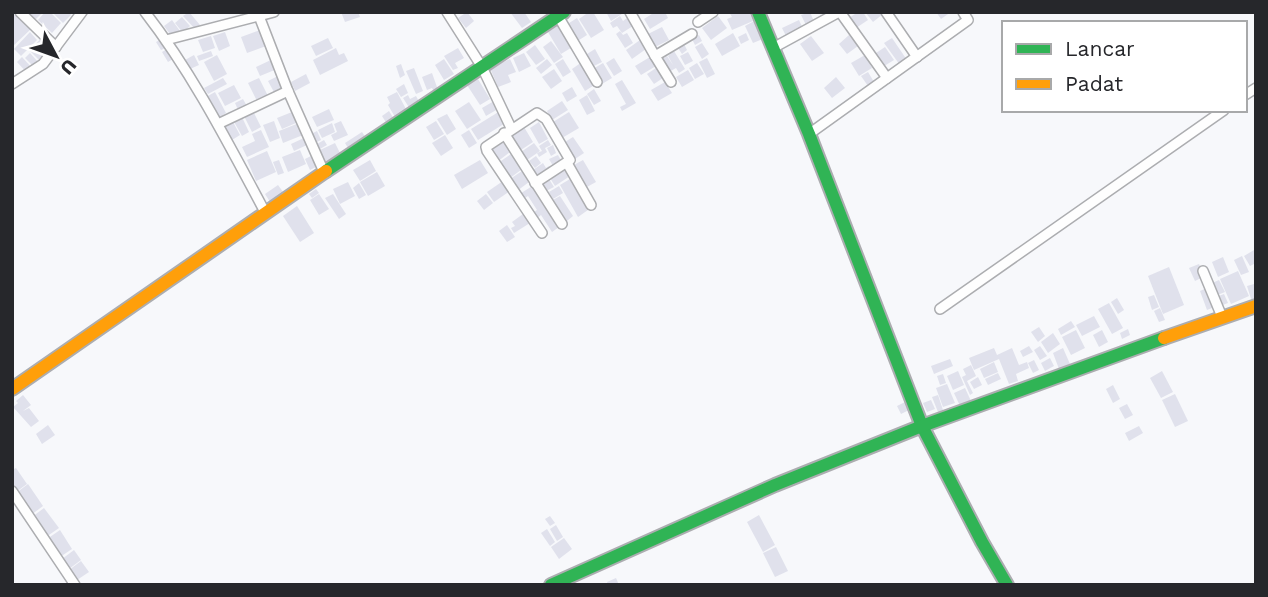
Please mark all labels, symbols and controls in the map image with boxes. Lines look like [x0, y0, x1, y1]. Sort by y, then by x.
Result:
north arrow [21, 21, 91, 91]
legend [1002, 21, 1247, 112]
text: Lancar [1065, 36, 1135, 61]
text: U [55, 54, 82, 79]
text: Padat [1065, 71, 1123, 96]

